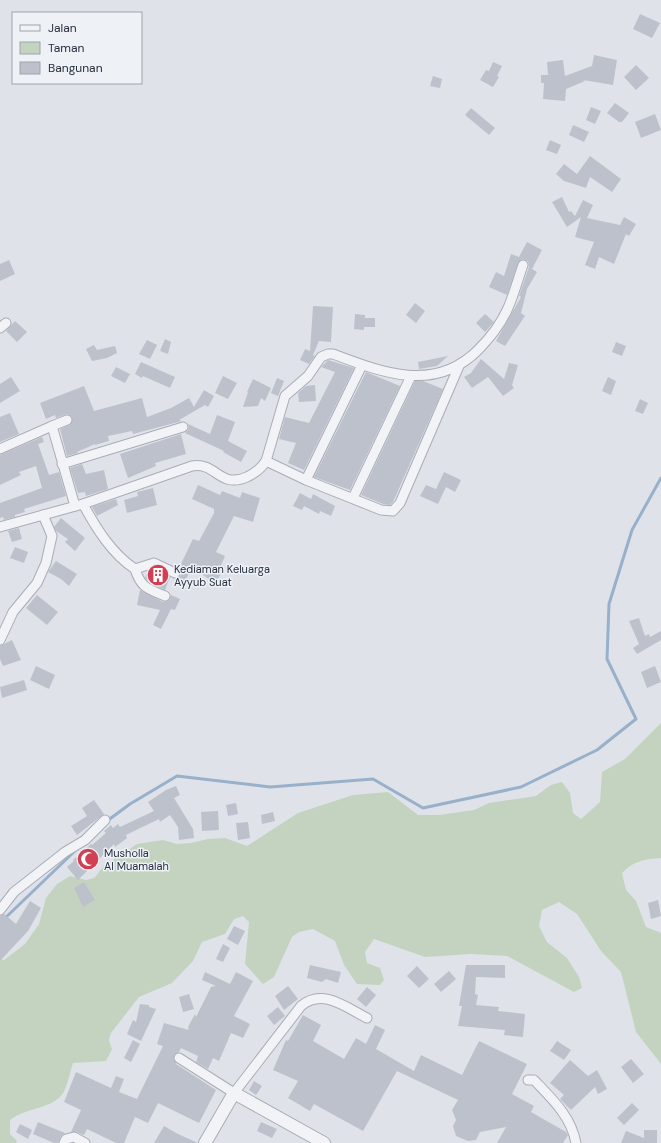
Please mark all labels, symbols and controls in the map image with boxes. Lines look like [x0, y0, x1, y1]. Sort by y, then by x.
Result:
legend [12, 12, 142, 84]
text: Jalan [48, 20, 77, 36]
text: Taman [48, 40, 85, 56]
text: Bangunan [48, 60, 103, 76]
building icon: Kediaman Keluarga Ayyub Suat [145, 562, 171, 588]
place label: Kediaman Keluarga Ayyub Suat [174, 562, 270, 589]
mosque icon: Musholla Al Muamalah [75, 846, 101, 872]
place label: Musholla Al Muamalah [104, 846, 169, 873]

